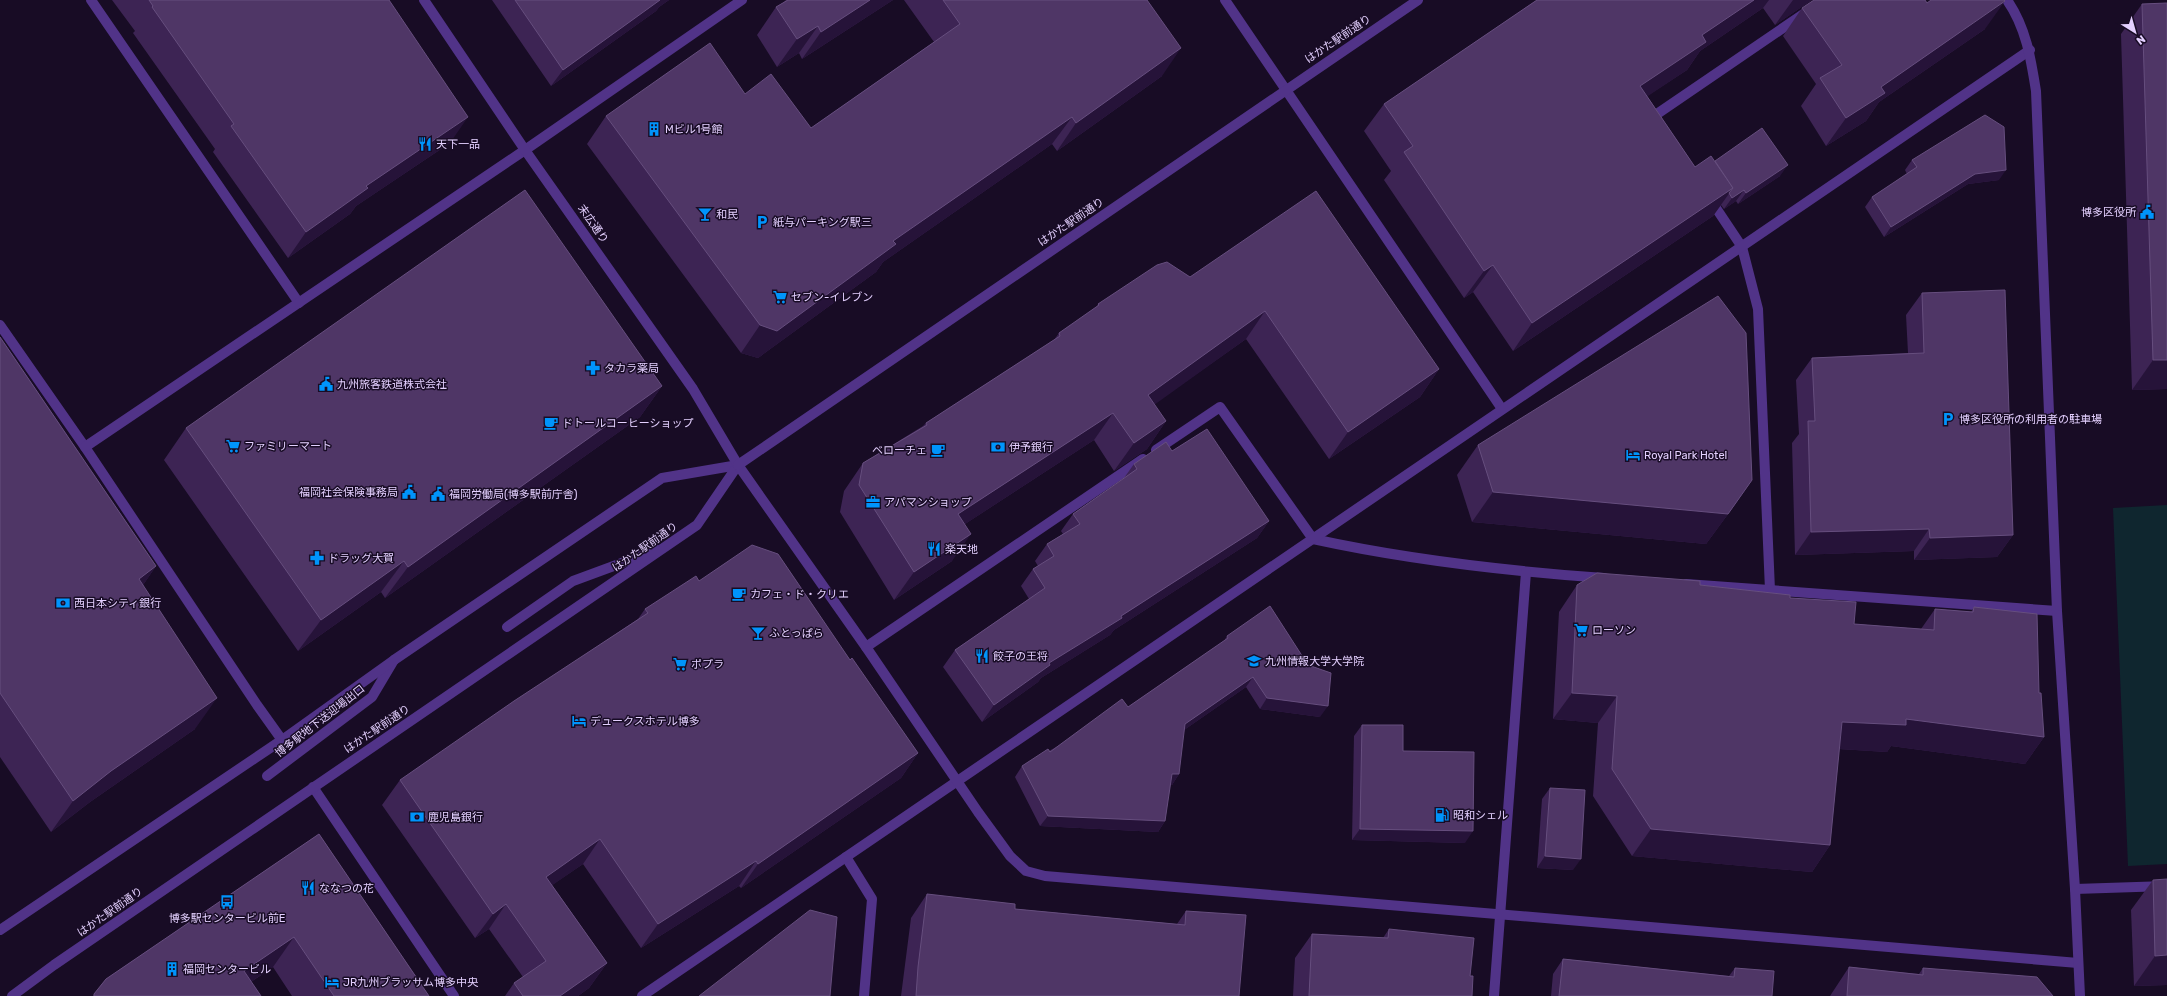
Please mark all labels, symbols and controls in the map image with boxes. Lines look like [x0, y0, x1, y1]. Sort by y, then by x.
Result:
street label: はかた駅前通り [1302, 12, 1374, 66]
north arrow [2115, 12, 2155, 52]
text: N [2134, 32, 2148, 47]
building icon: Mビル1号館 [646, 121, 662, 137]
place label: Mビル1号館 [665, 123, 722, 136]
restaurant icon: 天下一品 [417, 136, 433, 152]
place label: 天下一品 [436, 138, 480, 151]
street label: はかた駅前通り [1035, 195, 1107, 249]
street label: 末広通り [575, 202, 611, 246]
public building icon: 博多区役所 [2139, 204, 2155, 220]
bar icon: 和民 [697, 206, 713, 222]
place label: 博多区役所 [2081, 206, 2137, 219]
place label: 和民 [716, 208, 738, 221]
parking icon: 紙与パーキング駅三 [754, 214, 770, 230]
place label: 紙与パーキング駅三 [773, 216, 872, 229]
supermarket icon: セブン-イレブン [772, 289, 788, 305]
place label: セブン-イレブン [791, 291, 873, 304]
pharmacy icon: タカラ薬局 [585, 360, 601, 376]
place label: タカラ薬局 [604, 362, 659, 375]
public building icon: 九州旅客鉄道株式会社 [318, 376, 334, 392]
place label: 九州旅客鉄道株式会社 [337, 378, 447, 391]
parking icon: 博多区役所の利用者の駐車場 [1940, 411, 1956, 427]
place label: 博多区役所の利用者の駐車場 [1959, 413, 2102, 426]
cafe icon: ドトールコーヒーショップ [543, 415, 559, 431]
place label: ドトールコーヒーショップ [562, 417, 694, 430]
supermarket icon: ファミリーマート [225, 438, 241, 454]
bank icon: 伊予銀行 [990, 439, 1006, 455]
place label: ファミリーマート [244, 440, 332, 453]
place label: 伊予銀行 [1009, 441, 1053, 454]
cafe icon: ベローチェ [930, 442, 946, 458]
place label: ベローチェ [872, 444, 927, 457]
hotel icon: Royal Park Hotel [1625, 447, 1641, 463]
place label: Royal Park Hotel [1644, 449, 1727, 462]
public building icon: 福岡社会保険事務局 [401, 484, 417, 500]
place label: 福岡社会保険事務局 [299, 486, 398, 499]
public building icon: 福岡労働局(博多駅前庁舎) [430, 486, 446, 502]
place label: 福岡労働局(博多駅前庁舎) [449, 488, 578, 501]
office icon: アパマンショップ [865, 494, 881, 510]
place label: アパマンショップ [884, 496, 972, 509]
street label: はかた駅前通り [610, 520, 680, 574]
restaurant icon: 楽天地 [926, 541, 942, 557]
place label: 楽天地 [945, 543, 978, 556]
pharmacy icon: ドラッグ大賀 [309, 550, 325, 566]
place label: ドラッグ大賀 [328, 552, 394, 565]
cafe icon: カフェ・ド・クリエ [731, 586, 747, 602]
place label: カフェ・ド・クリエ [750, 588, 849, 601]
bank icon: 西日本シティ銀行 [55, 595, 71, 611]
place label: 西日本シティ銀行 [74, 597, 161, 610]
supermarket icon: ローソン [1573, 622, 1589, 638]
place label: ローソン [1592, 624, 1636, 637]
bar icon: ふとっぱら [750, 625, 766, 641]
place label: ふとっぱら [769, 627, 824, 640]
restaurant icon: 餃子の王将 [974, 648, 990, 664]
place label: 餃子の王将 [993, 650, 1048, 663]
school or university icon: 九州情報大学大学院 [1246, 653, 1262, 669]
place label: 九州情報大学大学院 [1265, 655, 1364, 668]
supermarket icon: ポプラ [672, 656, 688, 672]
place label: ポプラ [691, 658, 724, 671]
street label: 博多駅地下送迎場出口 [273, 682, 367, 760]
street label: はかた駅前通り [341, 702, 413, 756]
hotel icon: デュークスホテル博多 [571, 713, 587, 729]
place label: デュークスホテル博多 [590, 715, 700, 728]
fuel station icon: 昭和シェル [1434, 807, 1450, 823]
bank icon: 鹿児島銀行 [409, 809, 425, 825]
place label: 昭和シェル [1453, 809, 1508, 822]
place label: 鹿児島銀行 [428, 811, 483, 824]
restaurant icon: ななつの花 [300, 880, 316, 896]
place label: ななつの花 [319, 882, 374, 895]
street label: はかた駅前通り [75, 885, 145, 939]
bus stop icon: 博多駅センタービル前E [219, 894, 235, 910]
place label: 博多駅センタービル前E [169, 912, 286, 925]
building icon: 福岡センタービル [164, 961, 180, 977]
place label: 福岡センタービル [183, 963, 271, 976]
hotel icon: JR九州ブラッサム博多中央 [324, 974, 340, 990]
place label: JR九州ブラッサム博多中央 [343, 976, 479, 989]

